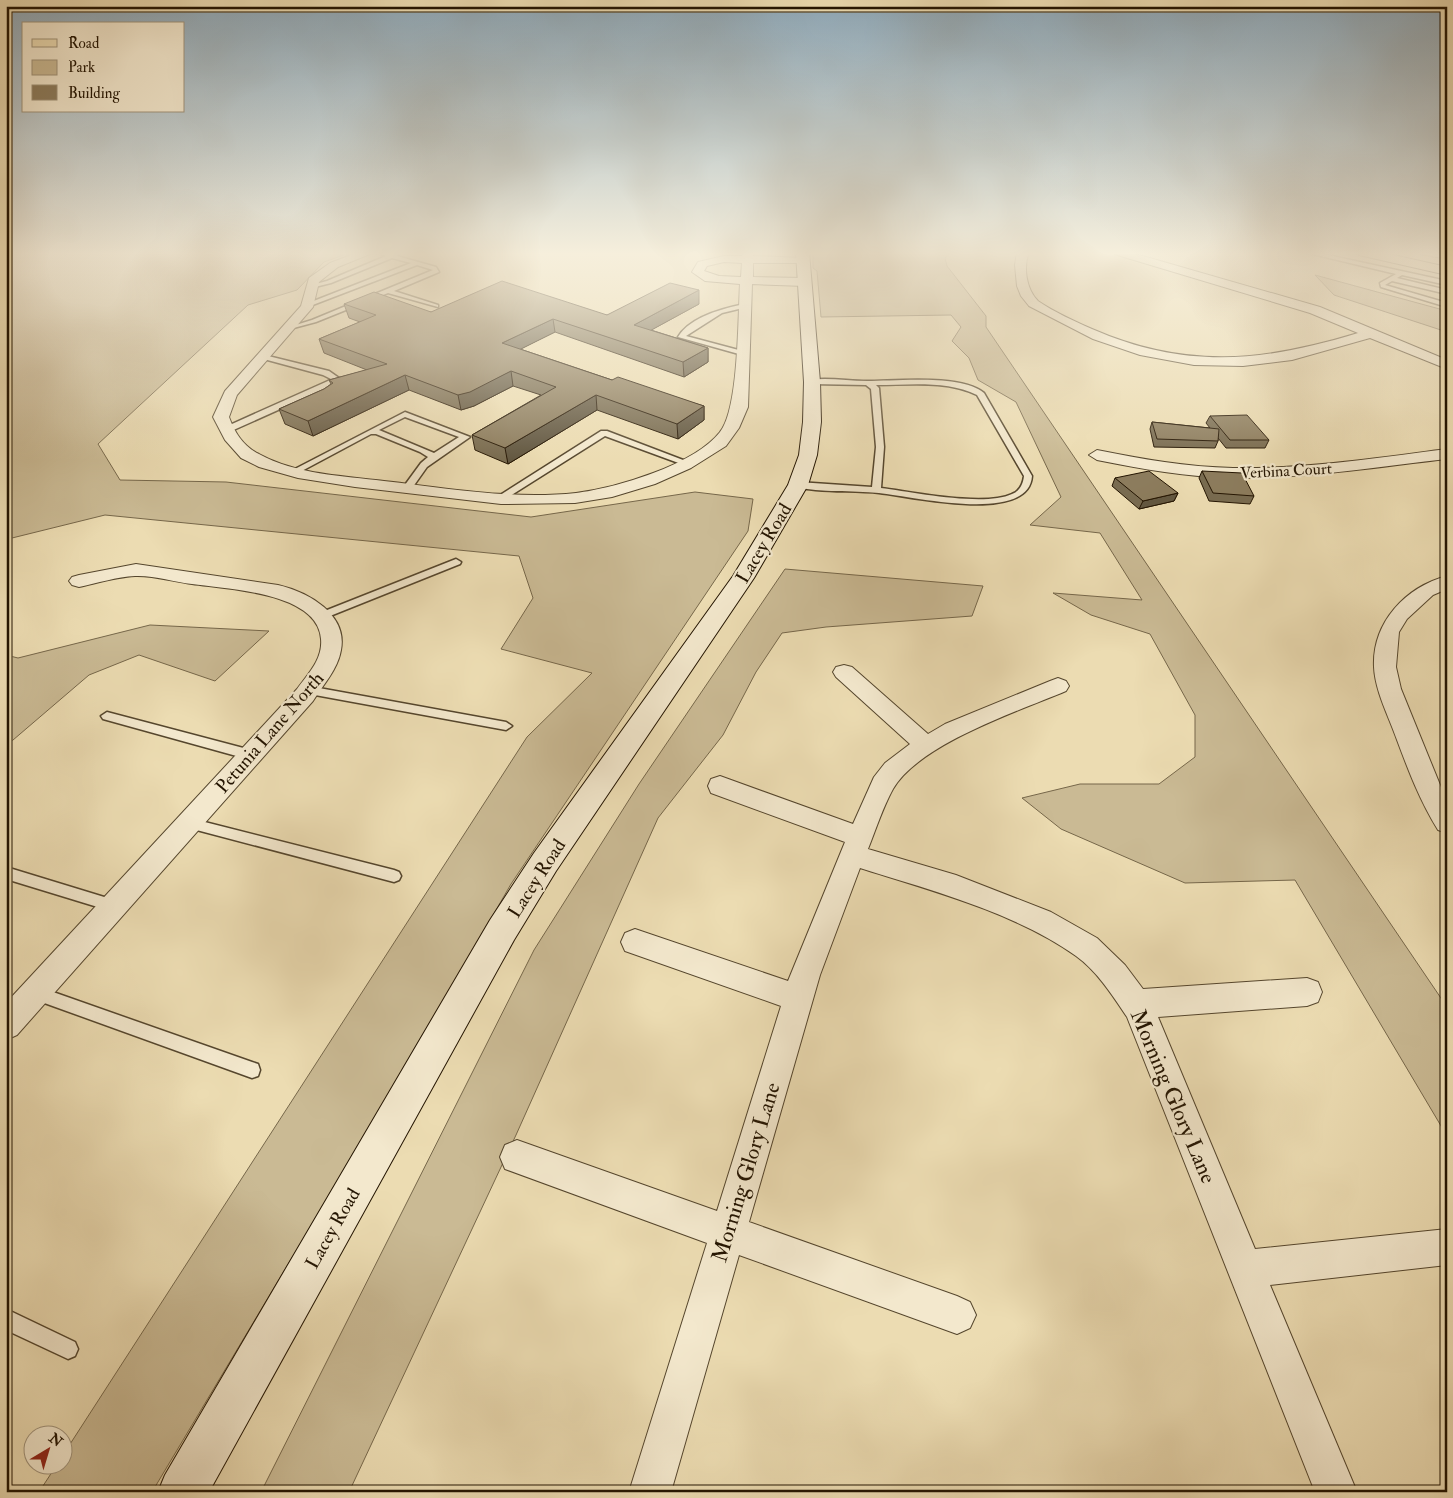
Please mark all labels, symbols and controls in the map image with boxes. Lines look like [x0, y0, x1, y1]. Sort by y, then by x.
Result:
legend [22, 22, 185, 112]
text: Road [68, 34, 100, 53]
text: Park [68, 58, 95, 77]
text: Building [68, 84, 120, 103]
street label: Verbina Court [1240, 459, 1332, 483]
street label: Lacey Road [731, 499, 797, 588]
street label: Petunia Lane North [210, 667, 329, 798]
street label: Lacey Road [502, 834, 572, 923]
street label: Morning Glory Lane [1124, 1005, 1222, 1188]
street label: Morning Glory Lane [705, 1079, 787, 1265]
street label: Lacey Road [300, 1183, 366, 1273]
north arrow [22, 1426, 72, 1476]
text: N [45, 1429, 66, 1451]

